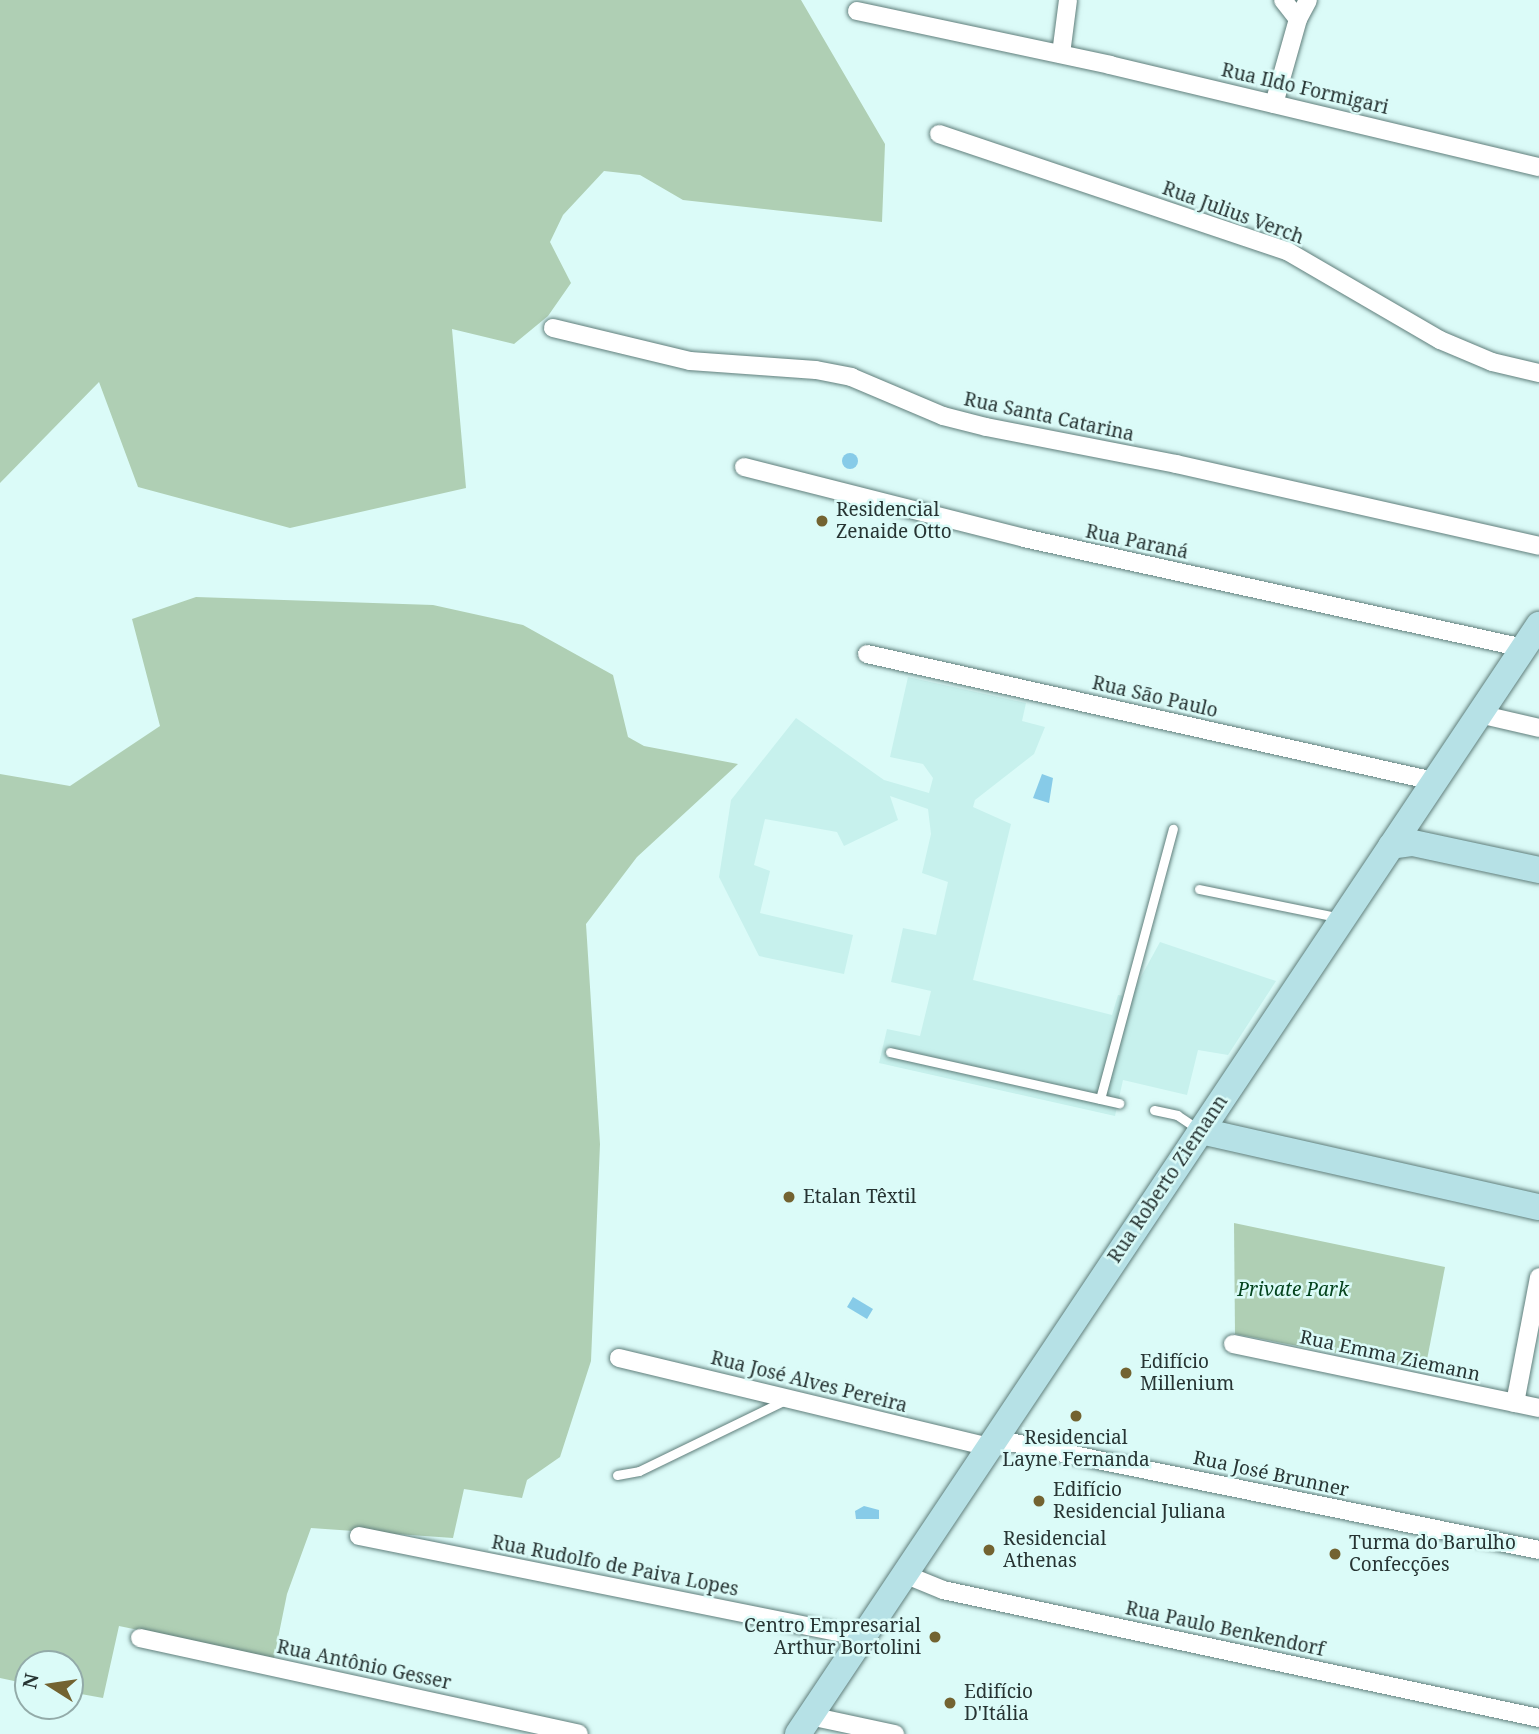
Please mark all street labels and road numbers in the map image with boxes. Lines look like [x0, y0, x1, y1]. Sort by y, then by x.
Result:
street label: Rua Ildo Formigari [1219, 59, 1391, 119]
street label: Rua Julius Verch [1159, 177, 1307, 249]
street label: Rua Santa Catarina [962, 388, 1136, 446]
street label: Rua Paraná [1083, 520, 1191, 564]
street label: Rua São Paulo [1090, 671, 1220, 723]
street label: Rua Roberto Ziemann [1103, 1091, 1233, 1267]
street label: Rua Emma Ziemann [1298, 1326, 1482, 1386]
street label: Rua José Alves Pereira [708, 1347, 910, 1417]
street label: Rua José Brunner [1191, 1446, 1351, 1502]
street label: Rua Rudolfo de Paiva Lopes [490, 1531, 740, 1601]
street label: Rua Paulo Benkendorf [1123, 1597, 1327, 1661]
street label: Rua Antônio Gesser [275, 1635, 453, 1695]

